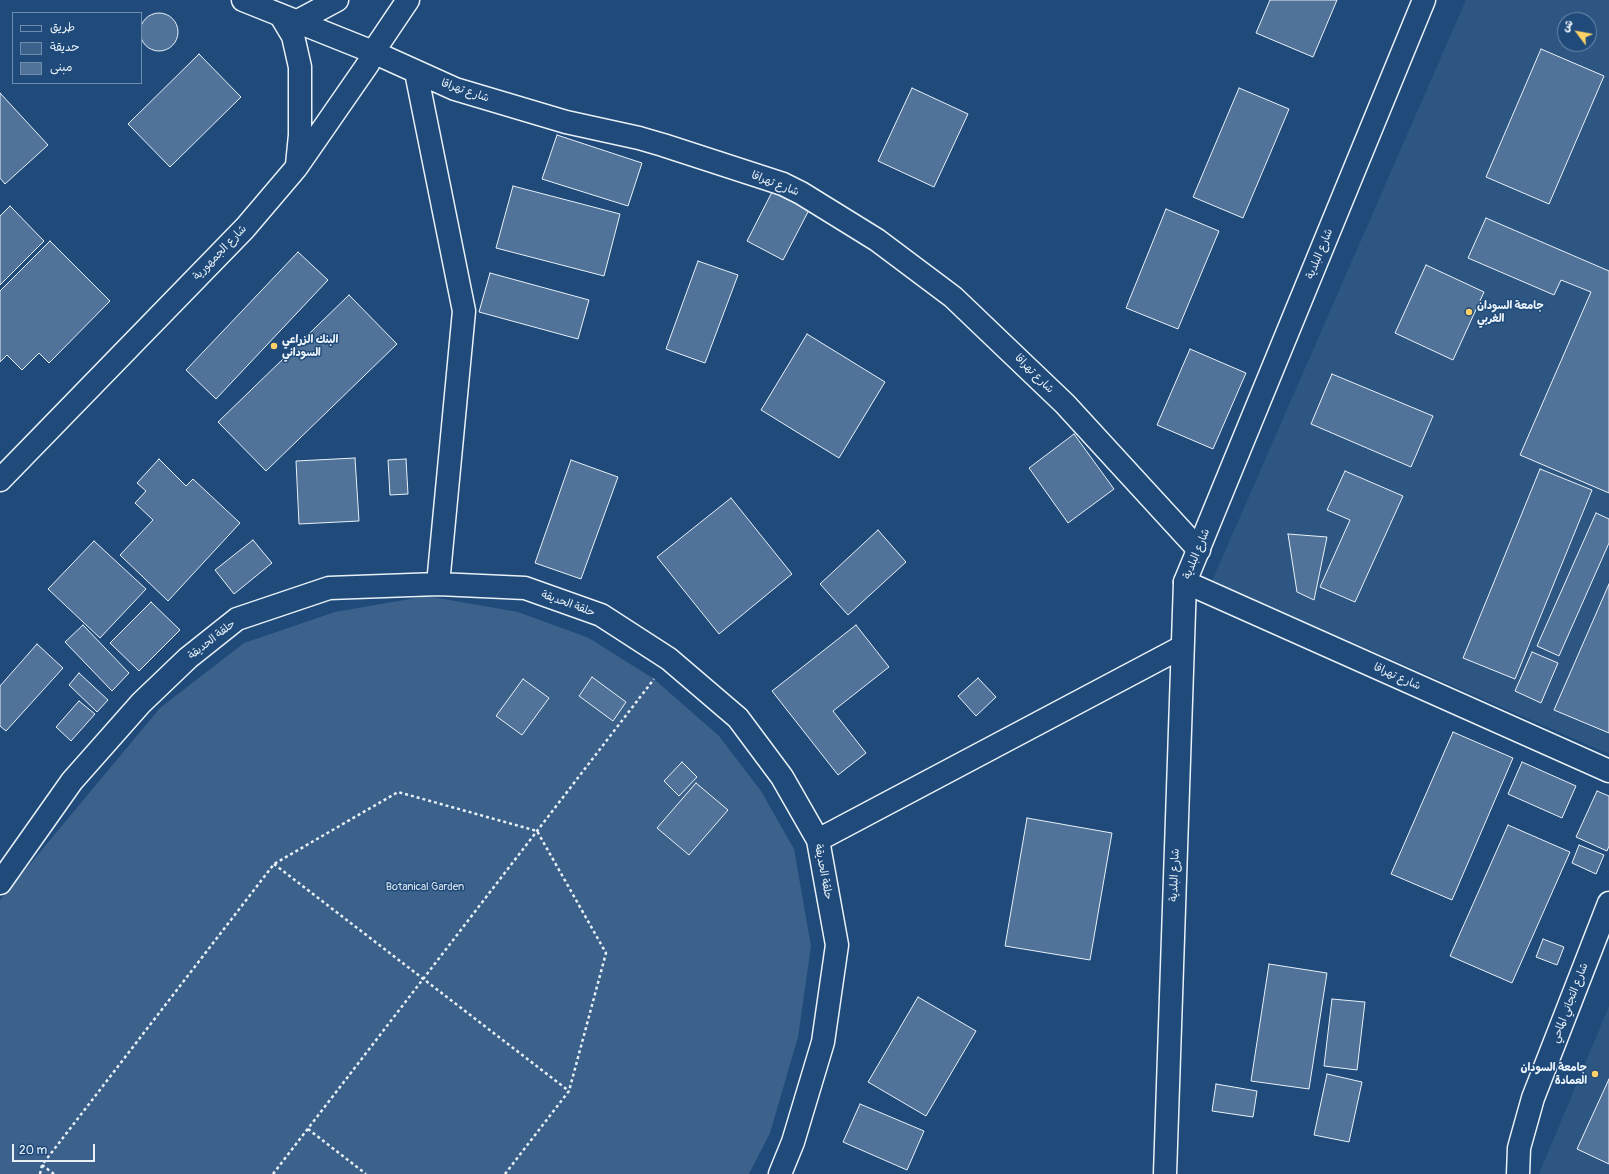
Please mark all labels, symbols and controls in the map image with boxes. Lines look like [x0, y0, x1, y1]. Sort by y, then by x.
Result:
legend [12, 12, 142, 84]
north arrow [1557, 12, 1597, 52]
text: ش [1559, 17, 1576, 34]
text: طريق [50, 20, 75, 35]
text: حديقة [50, 40, 79, 55]
text: مبنى [50, 60, 73, 75]
street label: شارع تهراقا [439, 77, 491, 105]
street label: شارع تهراقا [749, 169, 801, 199]
street label: شارع الجمهورية [190, 223, 250, 283]
street label: شارع البلدية [1304, 227, 1336, 281]
place label: جامعة السودان الغربي [1477, 299, 1544, 325]
marker: جامعة السودان الغربي [1464, 307, 1474, 317]
place label: البنك الزراعي السوداني [282, 333, 338, 359]
marker: البنك الزراعي السوداني [269, 341, 279, 351]
street label: شارع تهراقا [1012, 352, 1056, 396]
street label: شارع البلدية [1181, 527, 1213, 581]
street label: حلقة الحديقة [539, 588, 597, 620]
street label: حلقة الحديقة [186, 617, 238, 663]
street label: شارع تهراقا [1371, 661, 1423, 693]
street label: حلقة الحديقة [811, 843, 835, 901]
street label: شارع البلدية [1167, 848, 1183, 902]
park label: Botanical Garden [386, 880, 464, 894]
street label: شارع التجاني الماحي [1549, 961, 1591, 1045]
place label: جامعة السودان العمادة [1520, 1061, 1587, 1087]
marker: جامعة السودان العمادة [1590, 1069, 1600, 1079]
scale bar [14, 1136, 97, 1162]
text: 20 m [19, 1143, 47, 1158]

